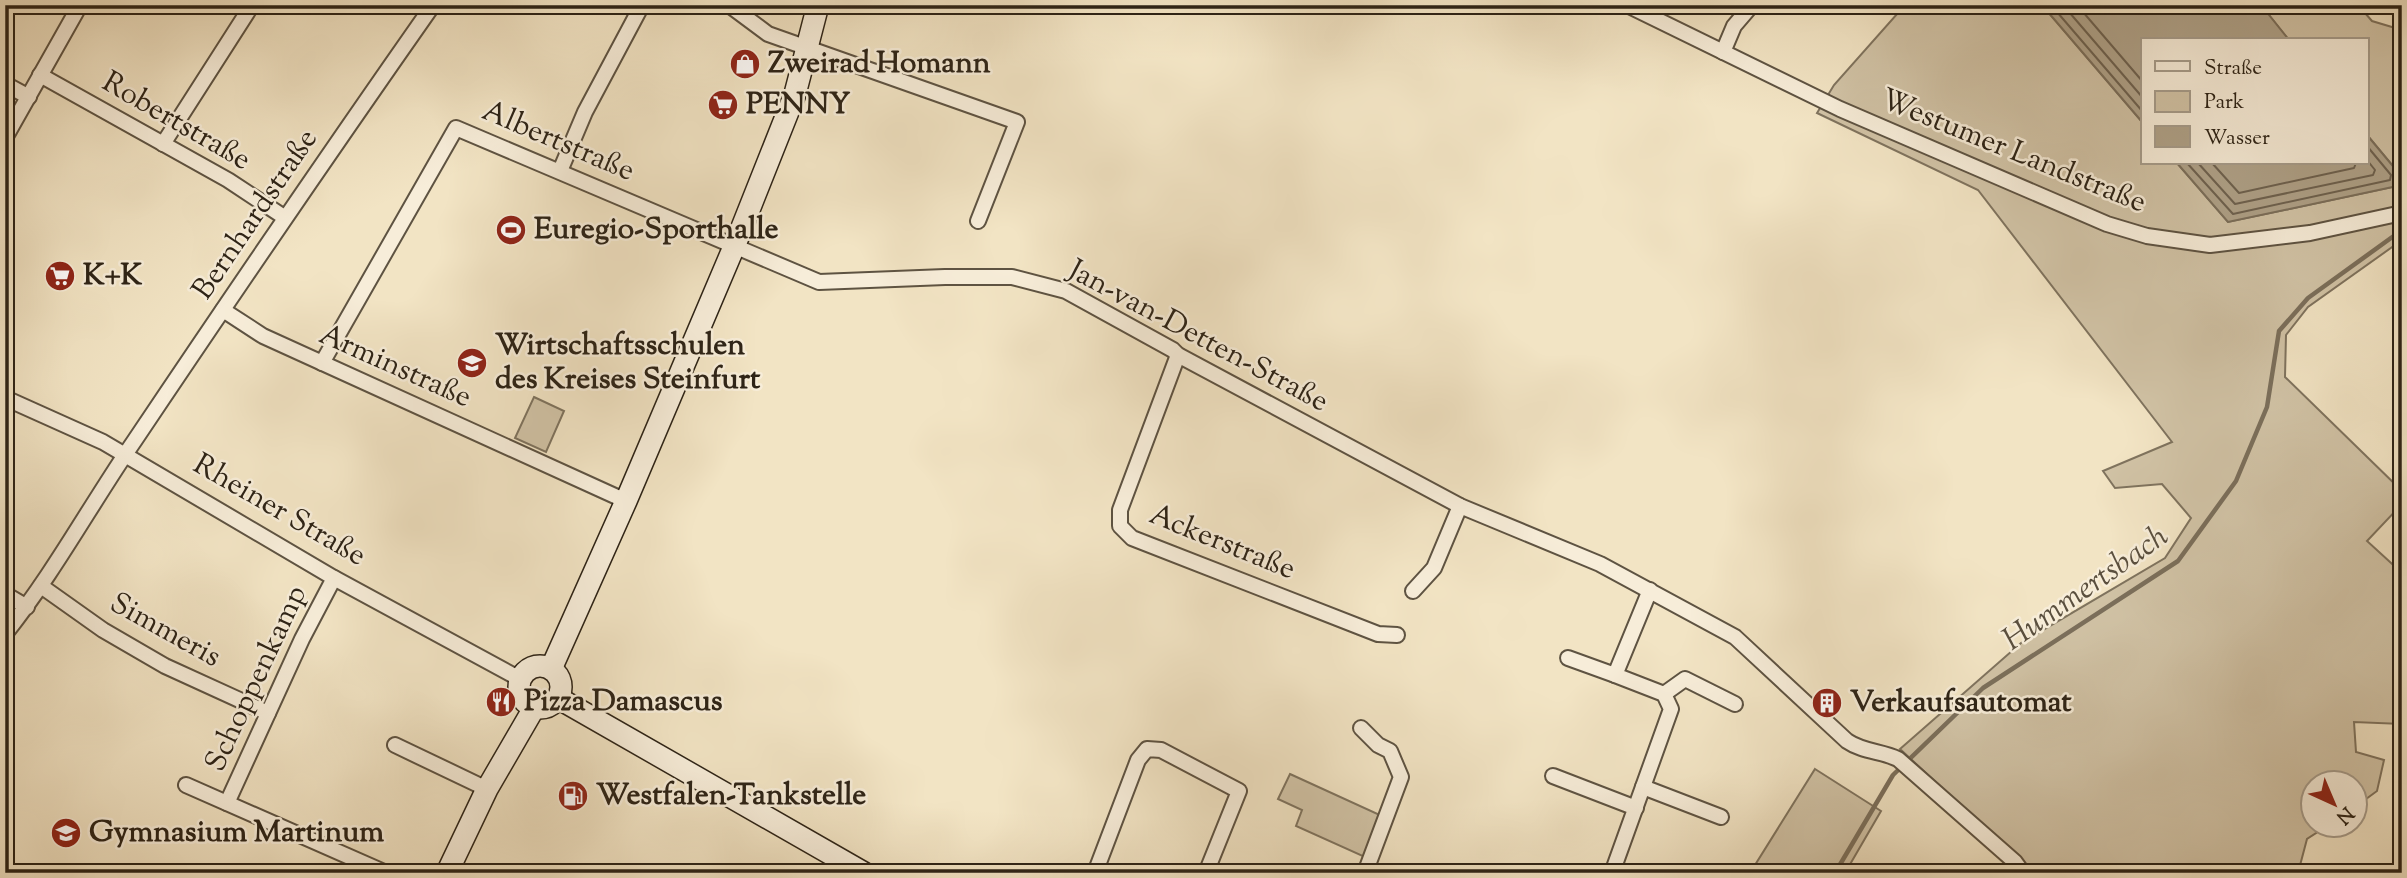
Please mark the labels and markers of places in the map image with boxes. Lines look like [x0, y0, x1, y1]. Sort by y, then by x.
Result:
place label: Zweirad Homann [768, 43, 991, 86]
shop icon: Zweirad Homann [728, 47, 762, 81]
place label: PENNY [746, 84, 851, 127]
supermarket icon: PENNY [706, 88, 740, 122]
place label: Euregio-Sporthalle [534, 209, 779, 252]
sports icon: Euregio-Sporthalle [494, 213, 528, 247]
place label: K+K [83, 255, 143, 298]
supermarket icon: K+K [43, 259, 77, 293]
place label: Wirtschaftsschulen des Kreises Steinfurt [495, 325, 761, 402]
school or university icon: Wirtschaftsschulen des Kreises Steinfurt [455, 346, 489, 380]
place label: Pizza Damascus [524, 681, 723, 724]
place label: Verkaufsautomat [1850, 682, 2072, 725]
restaurant icon: Pizza Damascus [484, 685, 518, 719]
building icon: Verkaufsautomat [1810, 686, 1844, 720]
place label: Westfalen-Tankstelle [596, 775, 866, 818]
fuel station icon: Westfalen-Tankstelle [556, 779, 590, 813]
place label: Gymnasium Martinum [89, 812, 384, 855]
school or university icon: Gymnasium Martinum [49, 816, 83, 850]

